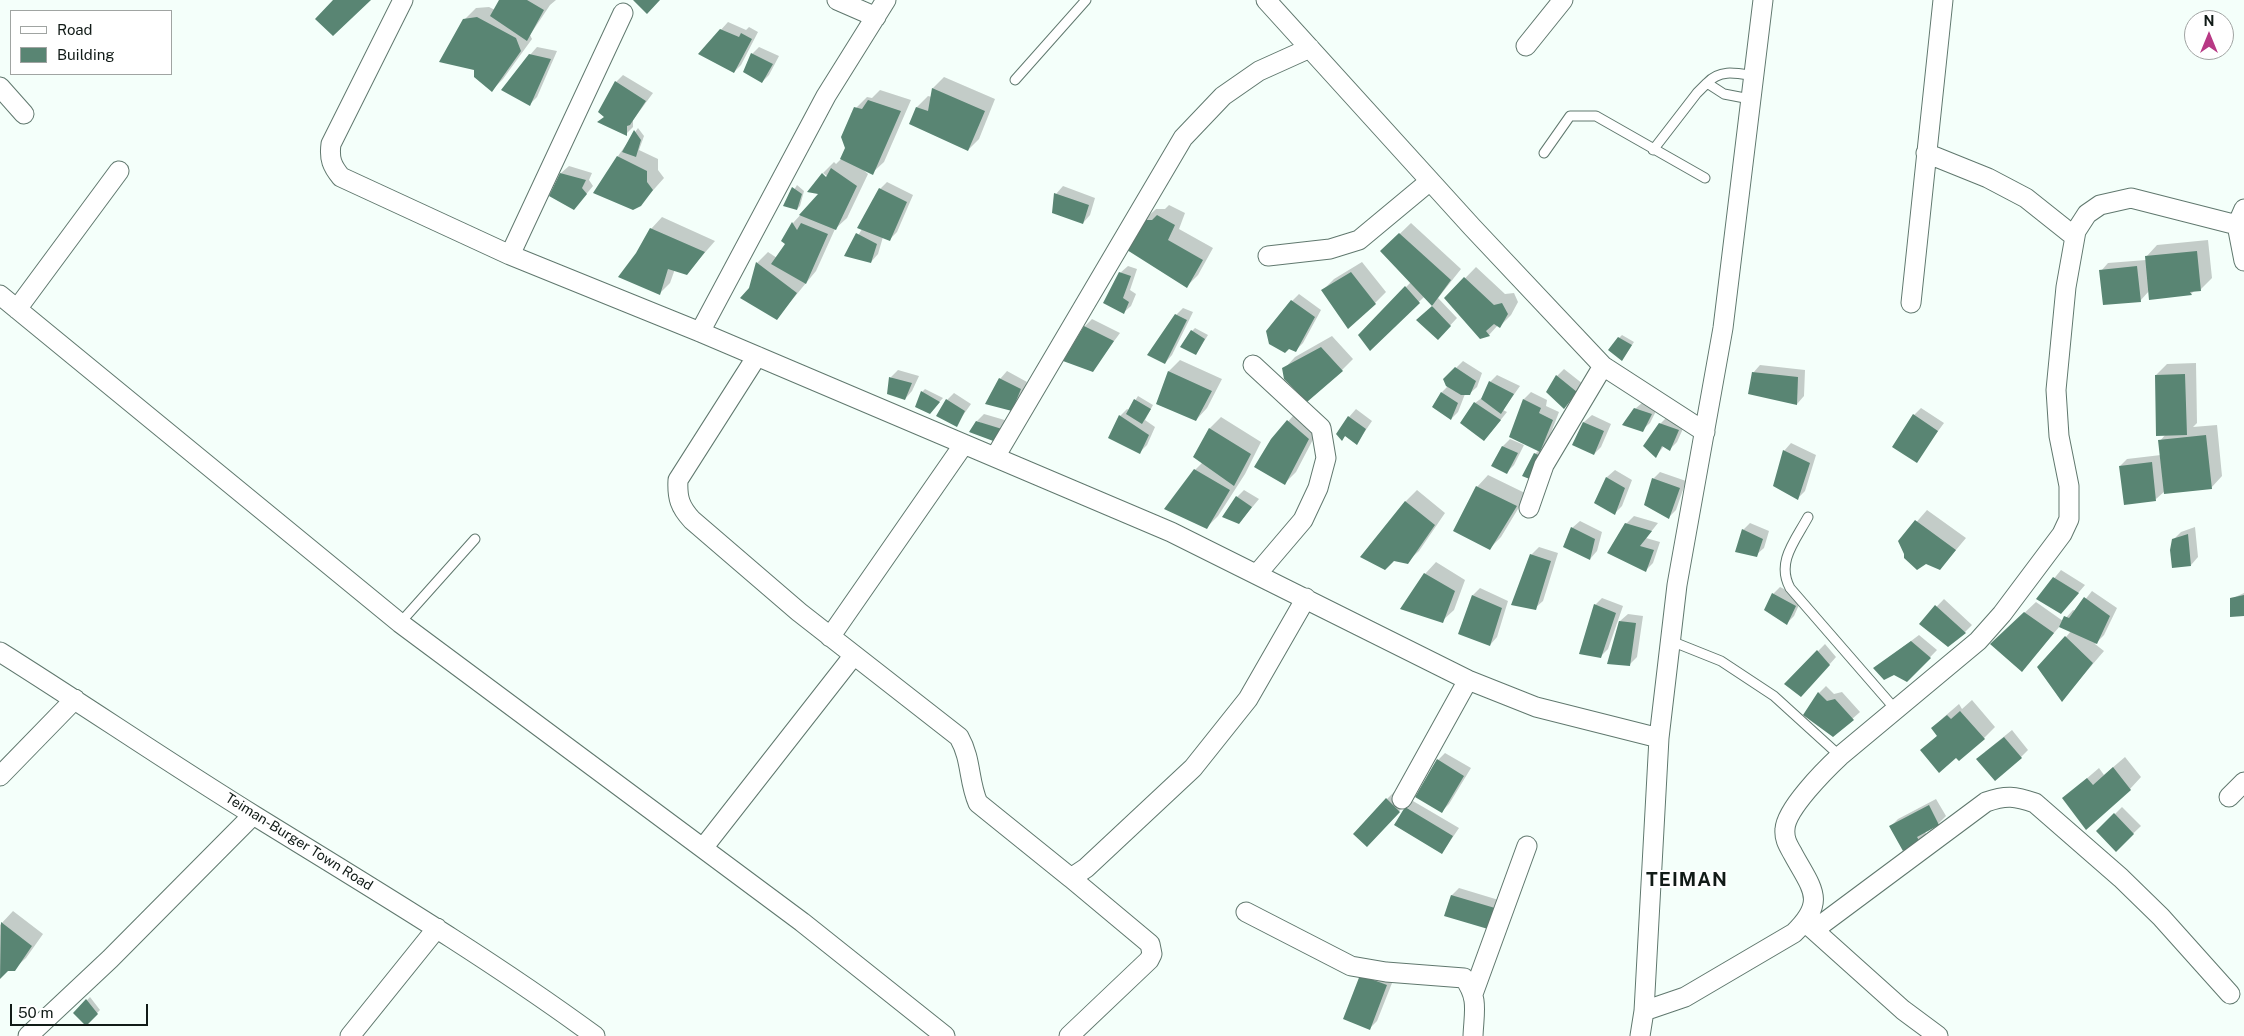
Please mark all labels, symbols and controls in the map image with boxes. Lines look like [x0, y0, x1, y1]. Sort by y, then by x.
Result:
legend [10, 10, 172, 75]
north arrow [2184, 10, 2234, 60]
text: N [2204, 13, 2214, 29]
text: Road [57, 21, 93, 38]
text: Building [57, 46, 115, 63]
street label: Teiman-Burger Town Road [222, 790, 376, 894]
district label: TEIMAN [1645, 869, 1729, 891]
scale bar [12, 994, 150, 1026]
text: 50 m [18, 1004, 53, 1021]

